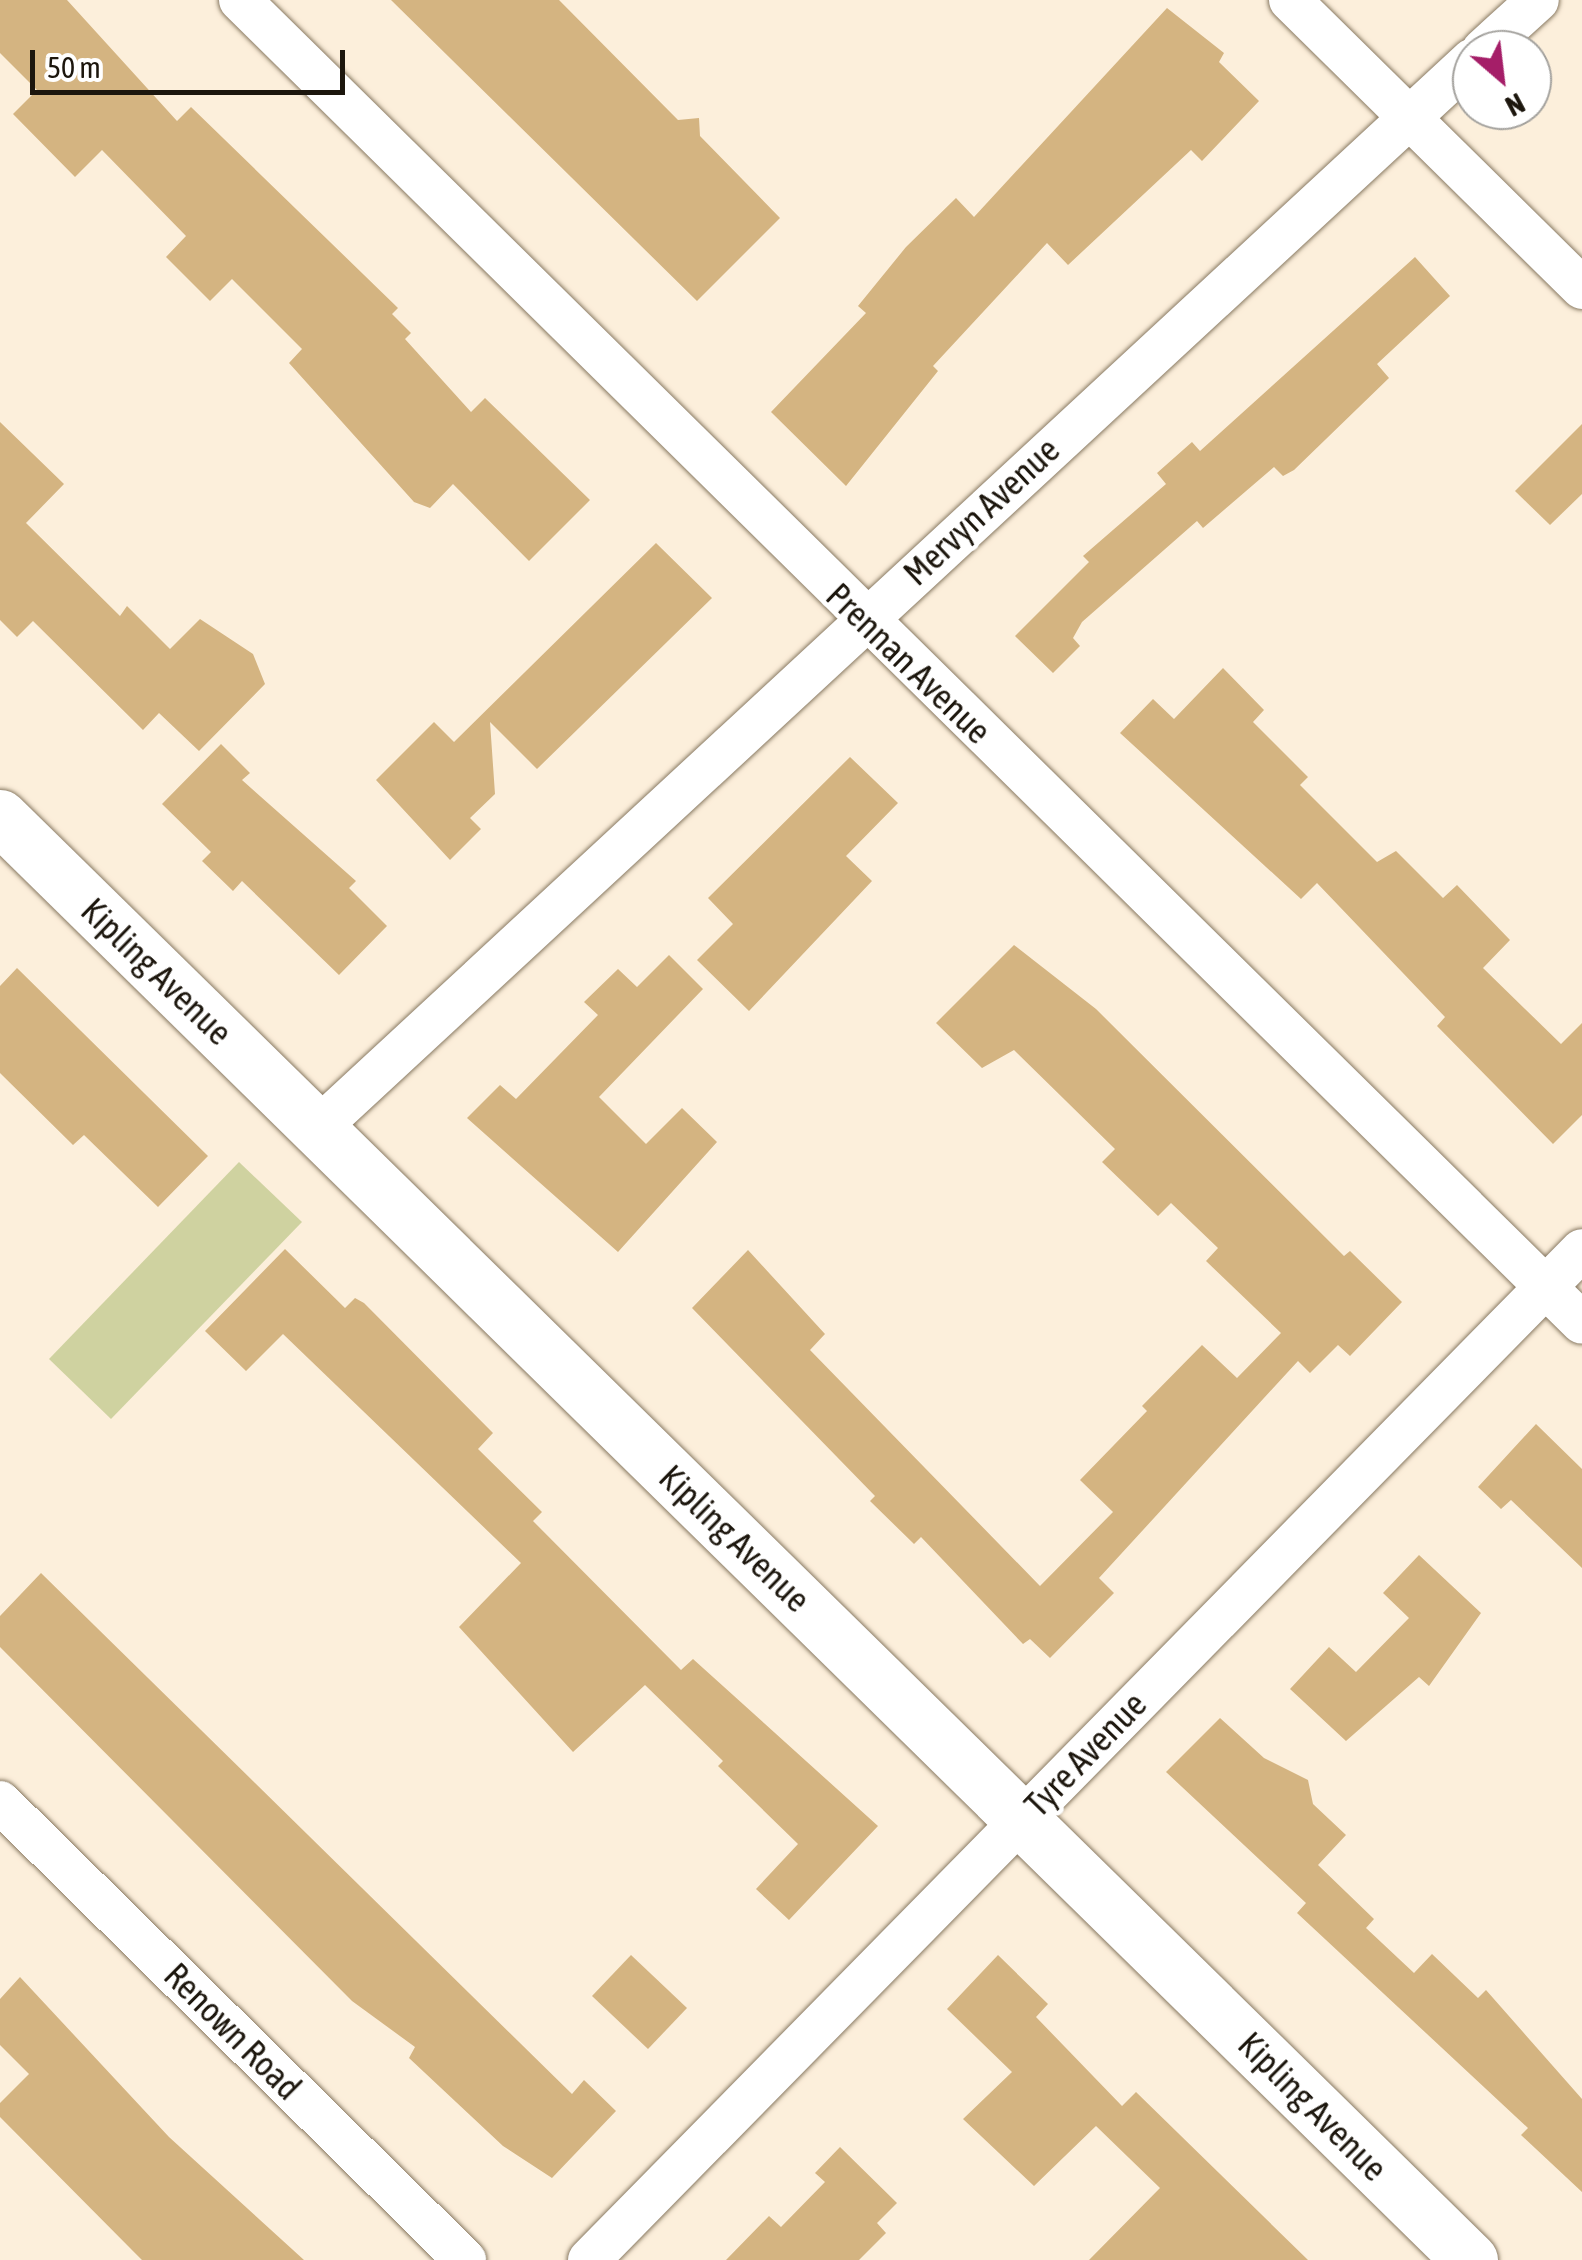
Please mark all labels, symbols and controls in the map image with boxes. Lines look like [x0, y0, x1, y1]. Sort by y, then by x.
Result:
scale bar [35, 30, 350, 92]
north arrow [1452, 30, 1552, 130]
text: 50 m [47, 50, 101, 84]
text: N [1500, 87, 1530, 123]
street label: Mervyn Avenue [895, 428, 1067, 594]
street label: Prennan Avenue [818, 574, 1000, 752]
street label: Kipling Avenue [73, 889, 241, 1053]
street label: Kipling Avenue [651, 1456, 819, 1620]
street label: Tyre Avenue [1016, 1683, 1154, 1825]
street label: Renown Road [156, 1954, 310, 2108]
street label: Kipling Avenue [1230, 2023, 1396, 2189]

